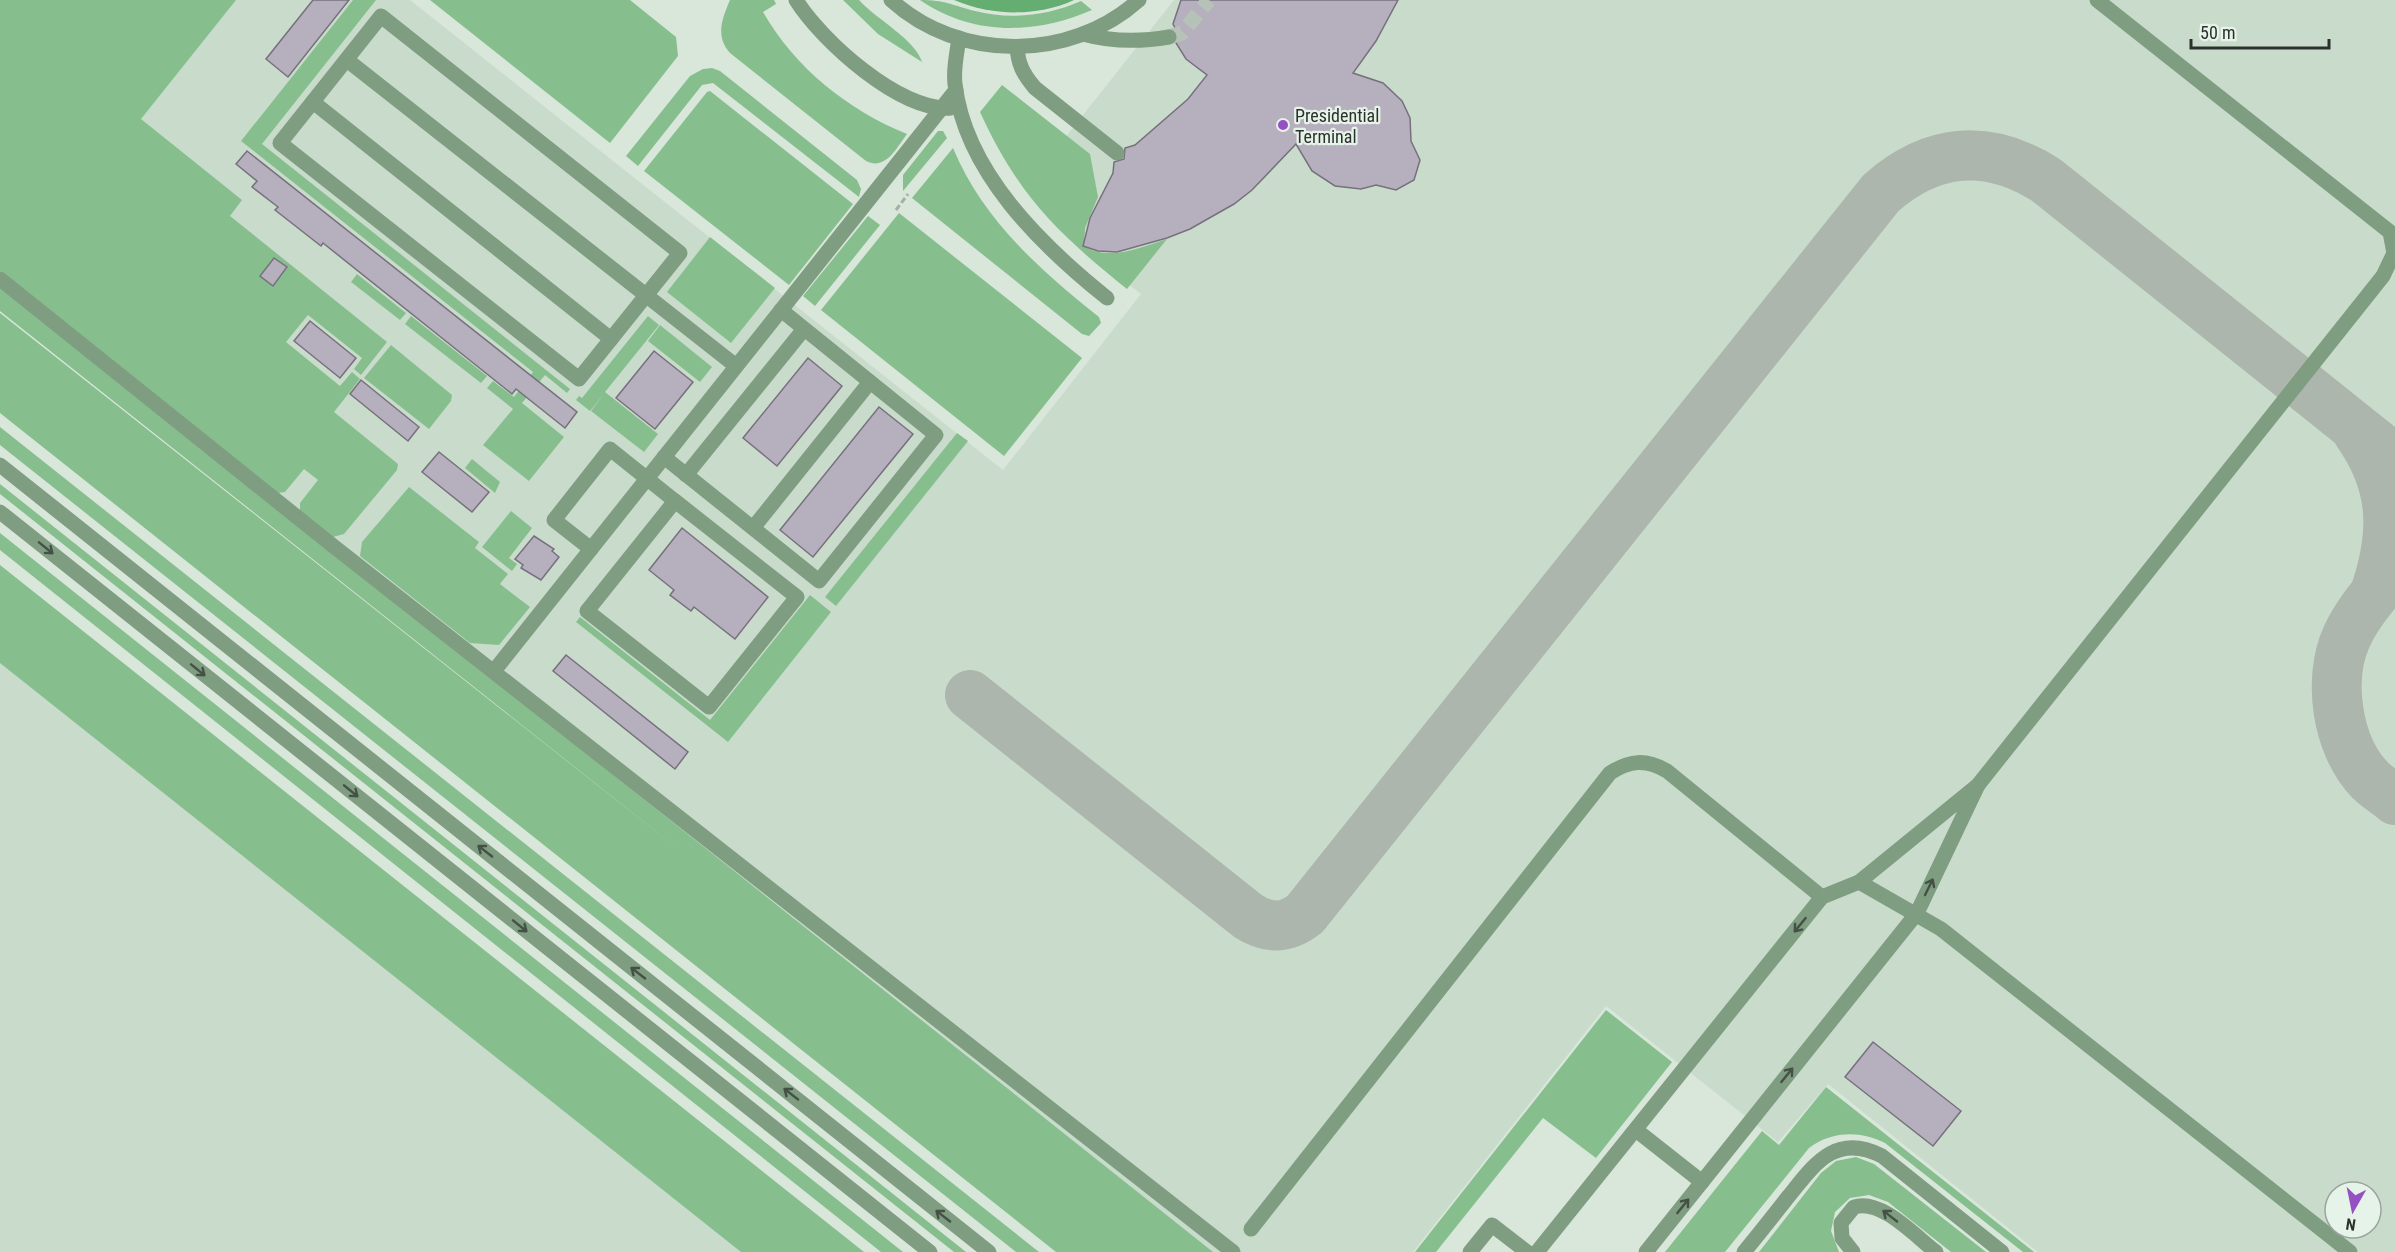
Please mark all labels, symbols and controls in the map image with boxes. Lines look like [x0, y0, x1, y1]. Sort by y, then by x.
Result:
scale bar [2191, 12, 2329, 50]
text: 50 m [2200, 22, 2235, 43]
place label: Presidential Terminal [1295, 105, 1379, 147]
marker: Presidential Terminal [1276, 118, 1290, 132]
one-way arrow [38, 542, 54, 555]
one-way arrow [190, 663, 206, 676]
one-way arrow [343, 785, 359, 798]
one-way arrow [478, 845, 494, 858]
one-way arrow [1924, 878, 1935, 896]
one-way arrow [1793, 916, 1806, 932]
one-way arrow [512, 919, 528, 932]
one-way arrow [630, 966, 646, 979]
one-way arrow [1780, 1068, 1793, 1084]
one-way arrow [783, 1088, 799, 1101]
north arrow [2323, 1180, 2383, 1240]
one-way arrow [1676, 1198, 1689, 1214]
one-way arrow [935, 1209, 951, 1222]
one-way arrow [1882, 1209, 1898, 1222]
text: N [2344, 1214, 2357, 1234]

